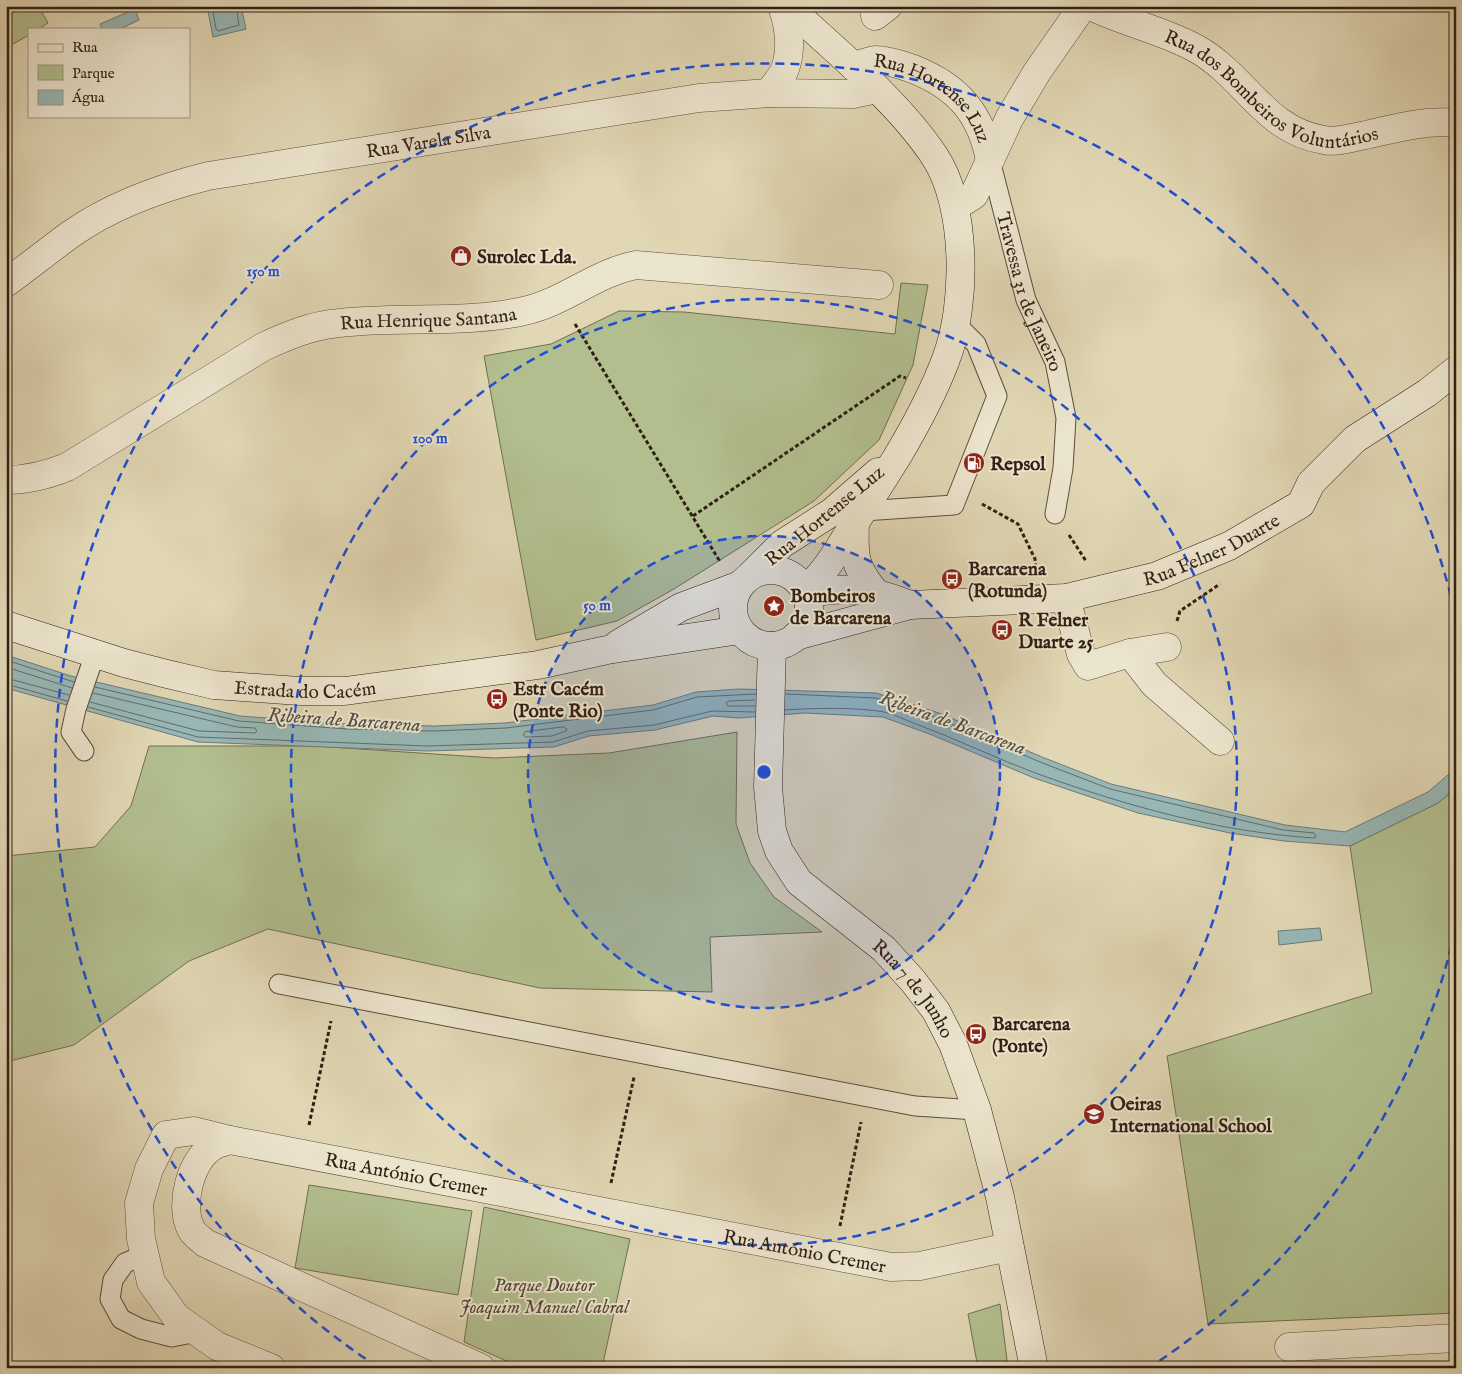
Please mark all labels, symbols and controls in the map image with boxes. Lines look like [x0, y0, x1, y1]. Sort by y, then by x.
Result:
street label: Rua dos Bombeiros Voluntários [1161, 25, 1381, 155]
legend [28, 28, 190, 118]
text: Rua [72, 38, 98, 57]
street label: Rua Hortense Luz [872, 50, 995, 146]
text: Parque [72, 64, 115, 83]
text: Água [71, 88, 105, 107]
street label: Rua Varela Silva [365, 121, 493, 165]
street label: Travessa 31 de Janeiro [990, 210, 1067, 374]
shop icon: Surolec Lda. [449, 244, 473, 268]
place label: Surolec Lda. [477, 246, 576, 270]
text: 150 m [246, 262, 280, 281]
street label: Rua Henrique Santana [339, 303, 519, 337]
text: 100 m [412, 429, 448, 448]
fuel station icon: Repsol [962, 451, 986, 475]
place label: Repsol [990, 453, 1046, 477]
street label: Rua Hortense Luz [761, 461, 890, 572]
street label: Rua Felner Duarte [1141, 509, 1285, 593]
place label: Barcarena (Rotunda) [968, 558, 1047, 604]
bus stop icon: Barcarena (Rotunda) [940, 567, 964, 591]
place label: Bombeiros de Barcarena [790, 585, 892, 631]
place icon: Bombeiros de Barcarena [762, 594, 786, 618]
text: 50 m [583, 596, 611, 615]
place label: R Felner Duarte 25 [1018, 609, 1094, 655]
bus stop icon: R Felner Duarte 25 [990, 618, 1014, 642]
street label: Estrada do Cacém [233, 676, 378, 705]
place label: Estr Cacém (Ponte Rio) [513, 678, 604, 724]
water label: Ribeira de Barcarena [876, 685, 1029, 761]
bus stop icon: Estr Cacém (Ponte Rio) [485, 687, 509, 711]
water label: Ribeira de Barcarena [266, 703, 421, 738]
centre of rings [755, 763, 773, 781]
street label: Rua 7 de Junho [867, 935, 958, 1043]
place label: Barcarena (Ponte) [992, 1013, 1071, 1059]
bus stop icon: Barcarena (Ponte) [964, 1022, 988, 1046]
place label: Oeiras International School [1110, 1093, 1272, 1139]
school or university icon: Oeiras International School [1082, 1102, 1106, 1126]
street label: Rua António Cremer [322, 1148, 489, 1203]
street label: Rua António Cremer [721, 1225, 888, 1280]
park label: Parque Doutor Joaquim Manuel Cabral [459, 1274, 630, 1320]

